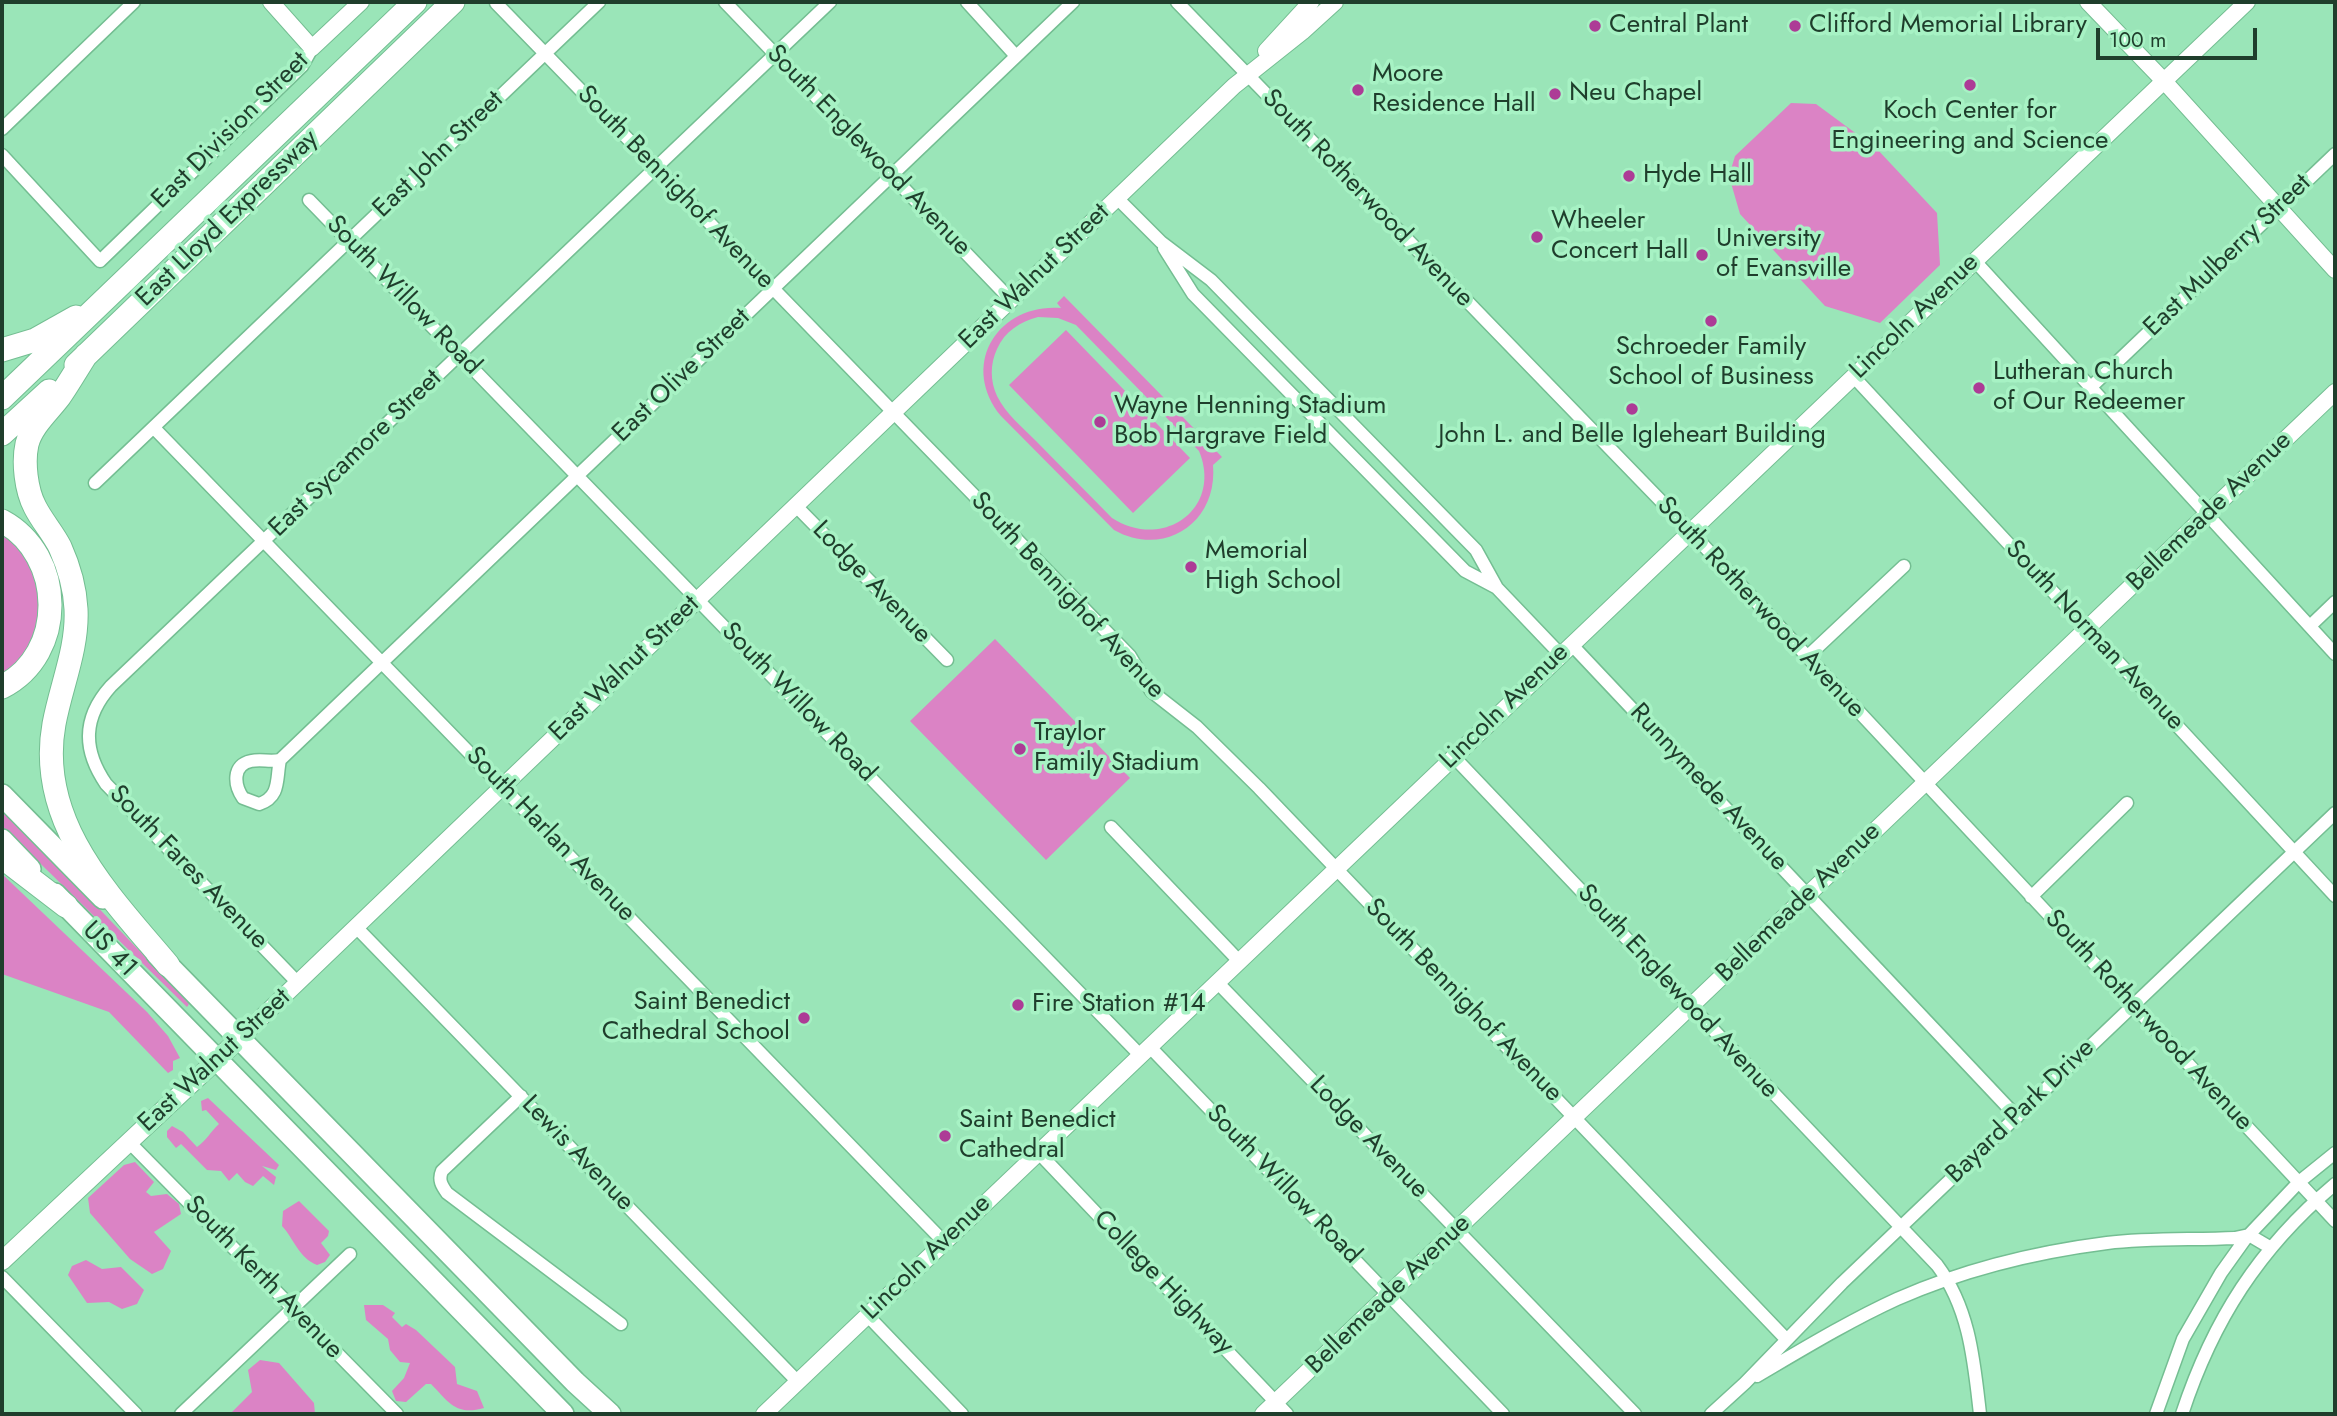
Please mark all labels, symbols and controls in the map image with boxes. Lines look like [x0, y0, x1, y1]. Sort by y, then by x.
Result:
place label: Central Plant [1609, 10, 1748, 42]
place label: Clifford Memorial Library [1809, 10, 2087, 42]
scale bar [2099, 14, 2260, 58]
marker: Central Plant [1587, 18, 1603, 34]
marker: Clifford Memorial Library [1787, 18, 1803, 34]
text: 100 m [2109, 25, 2166, 55]
street label: South Englewood Avenue [759, 39, 977, 263]
street label: East Division Street [146, 46, 316, 216]
place label: Moore Residence Hall [1372, 59, 1536, 120]
marker: Koch Center for Engineering and Science [1962, 77, 1978, 93]
place label: Neu Chapel [1569, 78, 1702, 110]
street label: South Bennighof Avenue [570, 80, 780, 296]
marker: Moore Residence Hall [1350, 82, 1366, 98]
street label: South Rotherwood Avenue [1255, 84, 1479, 314]
street label: East John Street [367, 85, 511, 225]
marker: Neu Chapel [1547, 86, 1563, 102]
place label: Koch Center for Engineering and Science [1832, 96, 2108, 158]
street label: East Lloyd Expressway [130, 124, 326, 314]
place label: Hyde Hall [1643, 160, 1752, 192]
marker: Hyde Hall [1621, 168, 1637, 184]
street label: East Mulberry Street [2138, 168, 2318, 344]
street label: East Walnut Street [954, 198, 1116, 356]
place label: Wheeler Concert Hall [1551, 206, 1688, 268]
street label: South Willow Road [319, 210, 487, 382]
place label: University of Evansville [1716, 224, 1851, 286]
marker: Wheeler Concert Hall [1529, 229, 1545, 245]
marker: University of Evansville [1694, 247, 1710, 263]
street label: Lincoln Avenue [1844, 248, 1986, 386]
street label: East Olive Street [607, 303, 757, 449]
marker: Schroeder Family School of Business [1703, 313, 1719, 329]
place label: Schroeder Family School of Business [1608, 332, 1814, 394]
place label: Lutheran Church of Our Redeemer [1993, 357, 2185, 418]
street label: East Sycamore Street [263, 364, 449, 544]
marker: Lutheran Church of Our Redeemer [1971, 380, 1987, 396]
place label: Wayne Henning Stadium Bob Hargrave Field [1114, 391, 1387, 452]
marker: John L. and Belle Igleheart Building [1624, 401, 1640, 417]
marker: Wayne Henning Stadium Bob Hargrave Field [1092, 414, 1108, 430]
place label: John L. and Belle Igleheart Building [1438, 420, 1826, 452]
street label: Bellemeade Avenue [2121, 426, 2299, 598]
street label: South Bennighof Avenue [963, 486, 1171, 706]
street label: South Rotherwood Avenue [1649, 491, 1871, 725]
street label: Lodge Avenue [805, 515, 937, 651]
street label: South Norman Avenue [1998, 535, 2190, 737]
place label: Memorial High School [1205, 536, 1341, 598]
marker: Memorial High School [1183, 559, 1199, 575]
street label: East Walnut Street [544, 590, 706, 748]
street label: South Willow Road [714, 617, 882, 789]
street label: Lincoln Avenue [1434, 638, 1576, 776]
street label: Runnymede Avenue [1622, 698, 1794, 878]
place label: Traylor Family Stadium [1034, 718, 1199, 780]
street label: South Harlan Avenue [459, 741, 641, 929]
marker: Traylor Family Stadium [1012, 741, 1028, 757]
street label: South Fares Avenue [102, 780, 274, 956]
street label: Bellemeade Avenue [1710, 817, 1888, 989]
street label: South Englewood Avenue [1570, 879, 1784, 1105]
street label: South Bennighof Avenue [1358, 893, 1568, 1109]
street label: South Rotherwood Avenue [2037, 904, 2259, 1138]
street label: US 41 [75, 916, 143, 984]
street label: East Walnut Street [133, 983, 297, 1139]
place label: Saint Benedict Cathedral School [602, 987, 790, 1048]
place label: Fire Station #14 [1032, 989, 1206, 1021]
marker: Fire Station #14 [1010, 997, 1026, 1013]
marker: Saint Benedict Cathedral School [796, 1010, 812, 1026]
street label: Bayard Park Drive [1940, 1033, 2102, 1191]
street label: Lodge Avenue [1302, 1070, 1434, 1206]
street label: Lewis Avenue [514, 1090, 640, 1218]
street label: South Willow Road [1199, 1099, 1367, 1271]
place label: Saint Benedict Cathedral [959, 1105, 1115, 1166]
marker: Saint Benedict Cathedral [937, 1128, 953, 1144]
street label: Lincoln Avenue [856, 1189, 998, 1327]
street label: South Kerth Avenue [177, 1190, 349, 1366]
street label: College Highway [1086, 1204, 1240, 1362]
street label: Bellemeade Avenue [1300, 1209, 1478, 1381]

